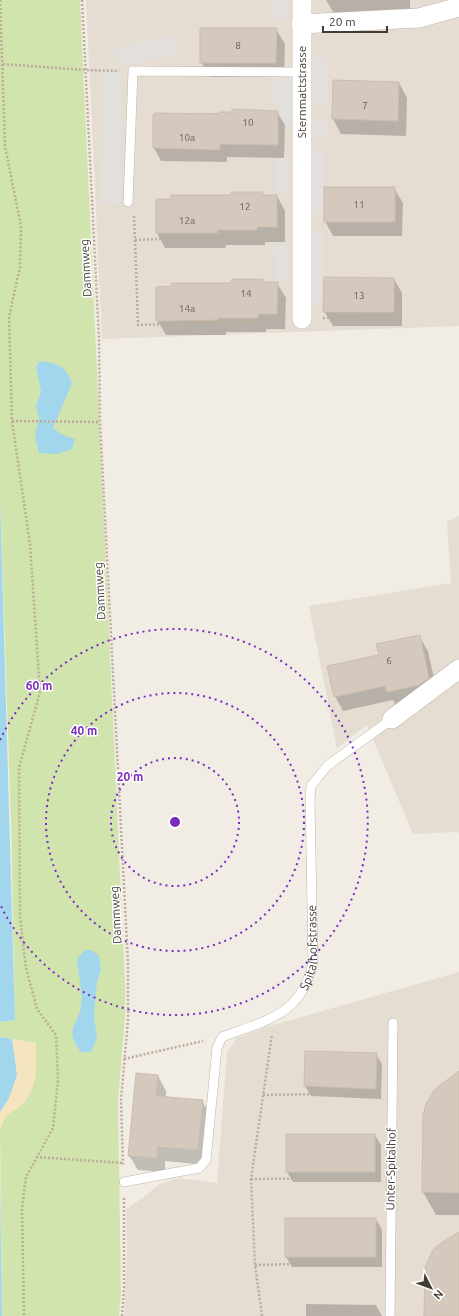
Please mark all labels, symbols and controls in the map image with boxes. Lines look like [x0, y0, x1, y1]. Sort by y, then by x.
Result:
scale bar [323, 8, 387, 34]
text: 20 m [329, 15, 356, 28]
house number: 8 [235, 40, 241, 51]
street label: Sternmattstrasse [295, 46, 308, 138]
house number: 7 [362, 100, 368, 111]
house number: 10 [242, 117, 254, 128]
house number: 10a [179, 132, 195, 143]
house number: 11 [353, 199, 365, 210]
house number: 12 [239, 201, 251, 212]
house number: 12a [179, 215, 195, 226]
street label: Dammweg [77, 239, 94, 297]
house number: 14 [240, 288, 252, 299]
house number: 13 [353, 290, 365, 301]
house number: 14a [179, 303, 195, 314]
street label: Dammweg [91, 562, 108, 620]
house number: 6 [386, 655, 392, 666]
text: 60 m [26, 679, 52, 692]
text: 40 m [71, 724, 97, 737]
text: 20 m [117, 770, 143, 783]
centre of rings [168, 815, 182, 829]
street label: Dammweg [107, 886, 124, 944]
street label: Spitalhofstrasse [297, 905, 319, 992]
street label: Unter-Spitalhof [383, 1127, 398, 1211]
north arrow [411, 1268, 451, 1308]
text: N [431, 1288, 446, 1302]

